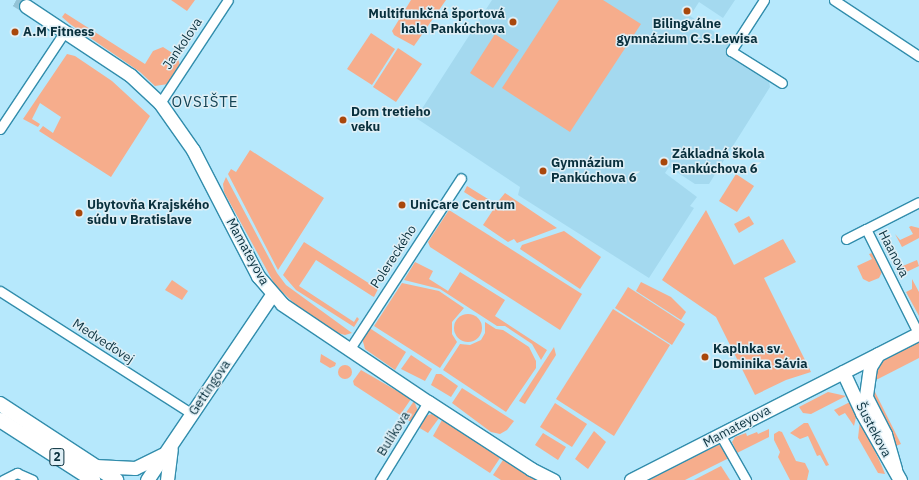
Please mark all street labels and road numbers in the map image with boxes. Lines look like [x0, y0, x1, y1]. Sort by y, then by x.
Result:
street label: Jankolova [160, 15, 206, 73]
street label: Mamateyova [222, 216, 272, 288]
street label: Polereckého [368, 222, 420, 292]
street label: Haanova [875, 228, 911, 280]
street label: Medveďovej [69, 316, 137, 368]
street label: Gettingova [186, 358, 234, 418]
street label: Šustekova [852, 400, 894, 460]
street label: Mamateyova [701, 403, 773, 451]
street label: Bulíkova [374, 409, 414, 459]
road number: 2 [49, 447, 65, 467]

